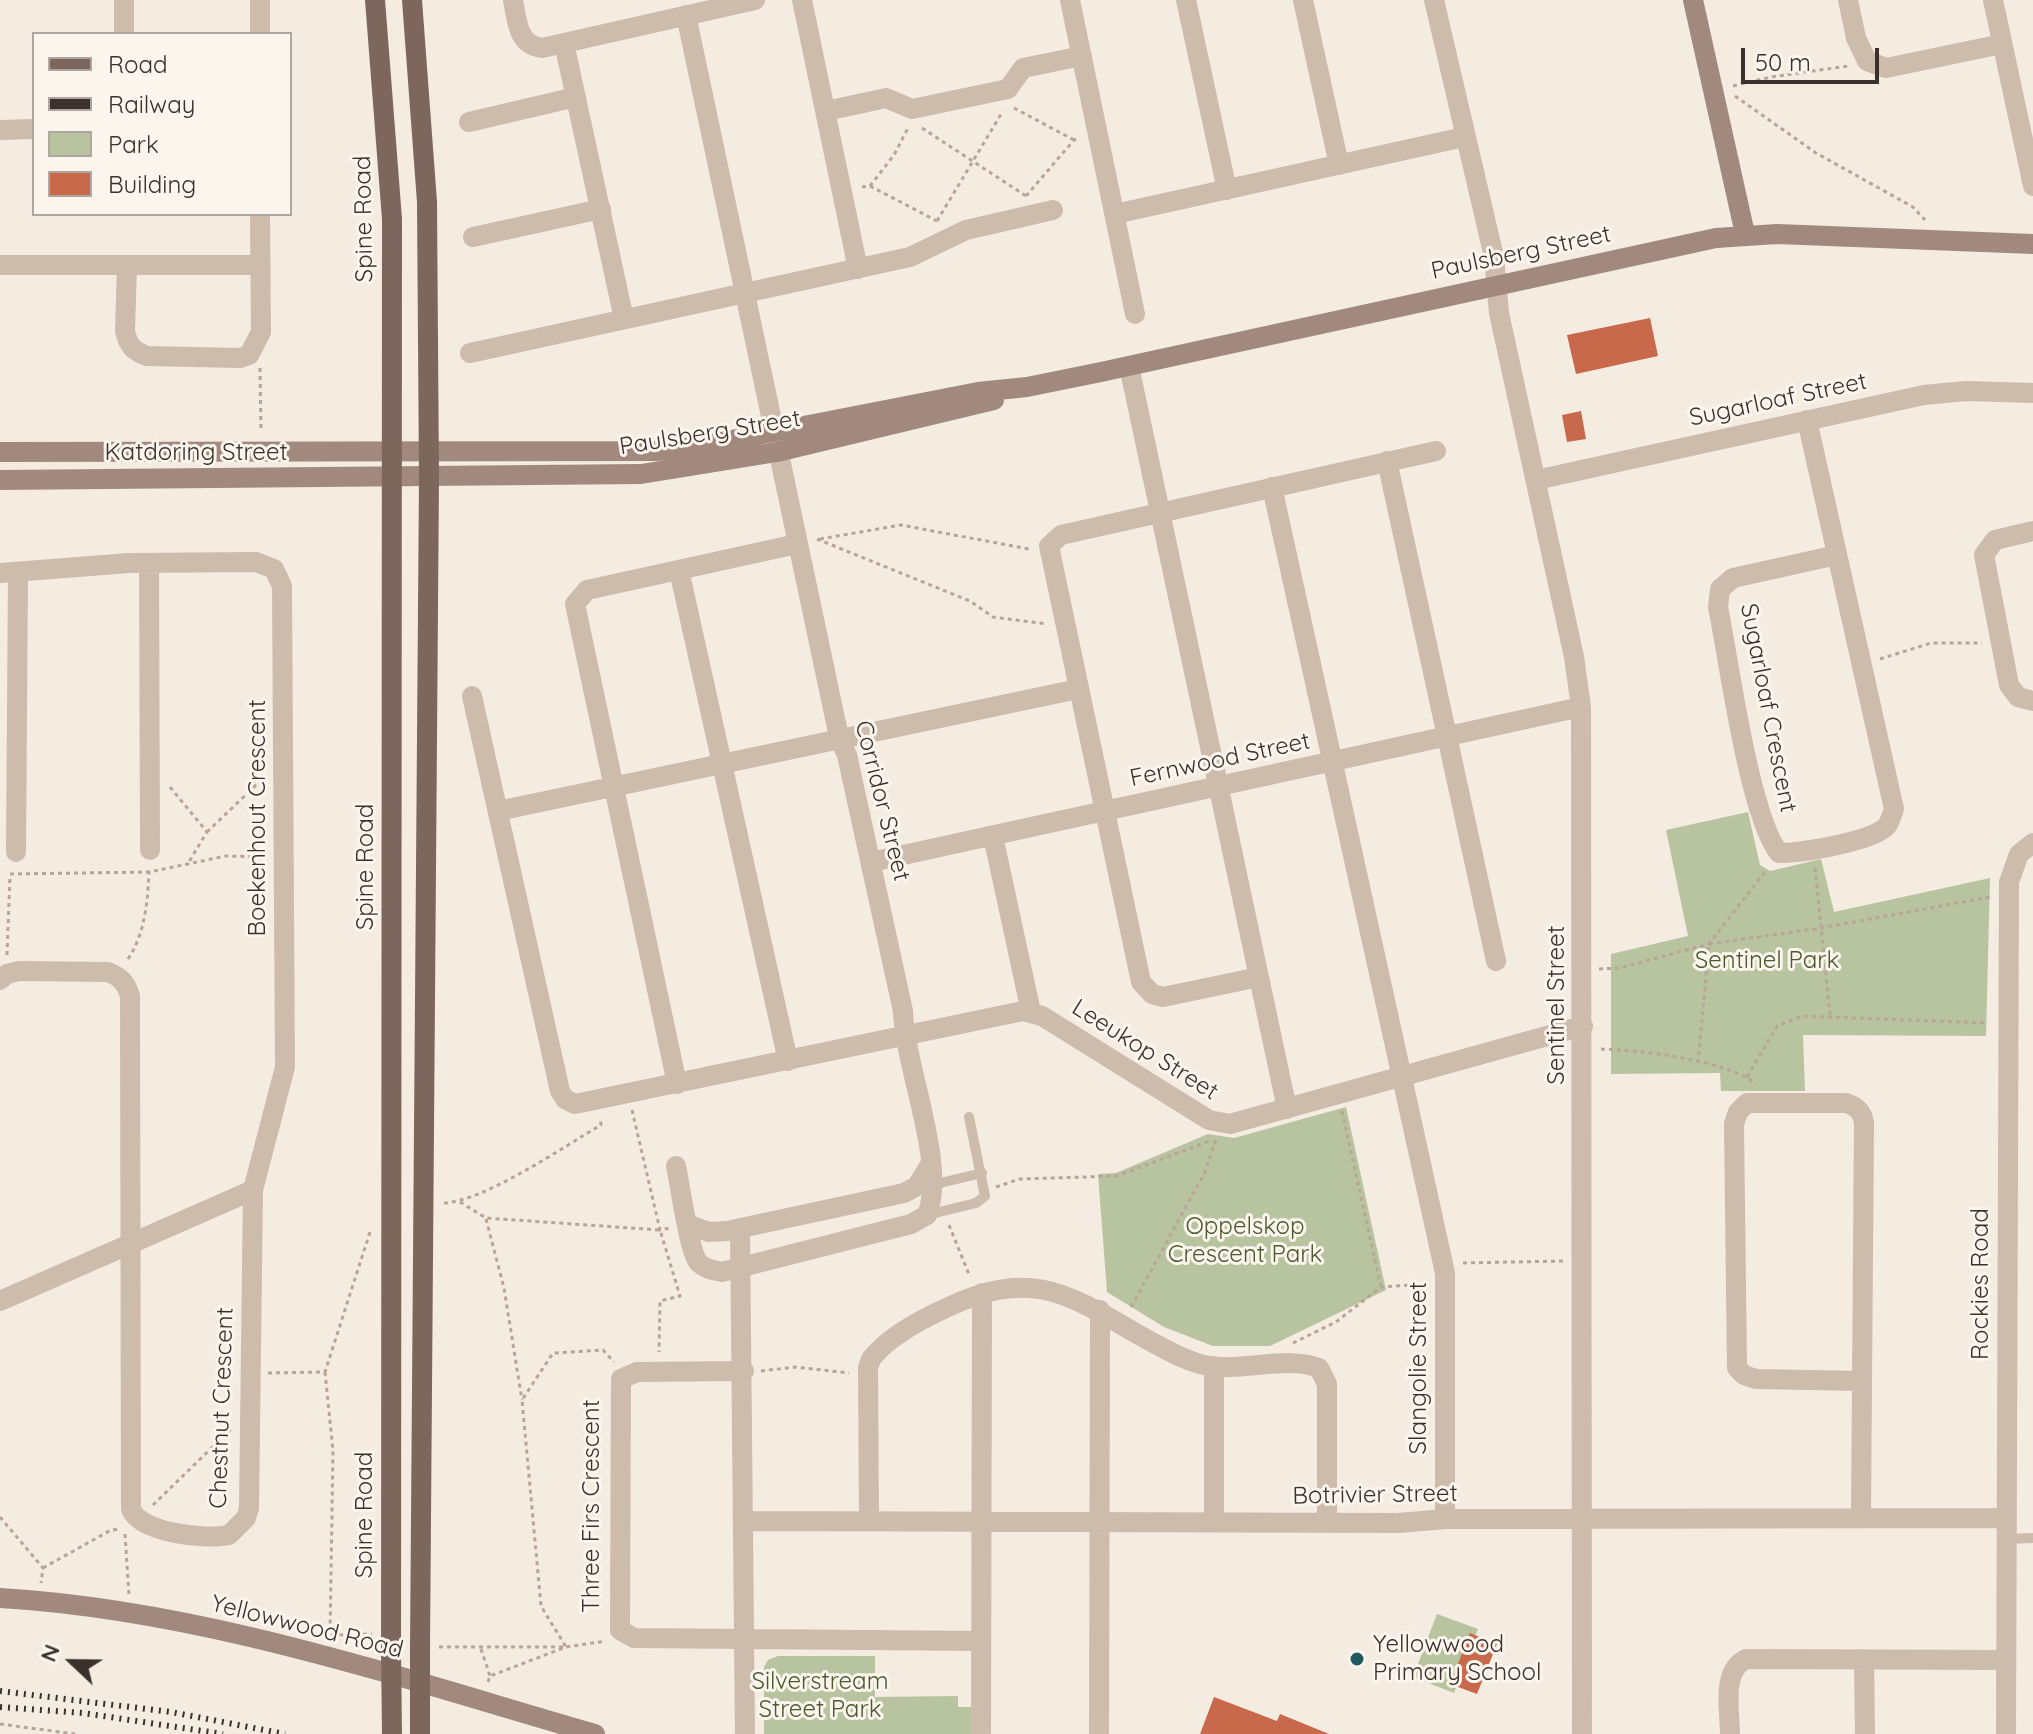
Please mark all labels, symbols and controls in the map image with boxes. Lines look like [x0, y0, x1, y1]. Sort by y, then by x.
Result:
legend [32, 32, 292, 216]
scale bar [1745, 32, 1883, 82]
text: 50 m [1755, 47, 1811, 77]
text: Road [108, 49, 168, 79]
text: Railway [108, 89, 195, 119]
text: Park [108, 129, 159, 159]
street label: Spine Road [348, 155, 380, 283]
text: Building [108, 169, 196, 199]
street label: Paulsberg Street [1428, 220, 1614, 286]
street label: Sugarloaf Street [1687, 367, 1869, 433]
street label: Paulsberg Street [617, 404, 803, 462]
street label: Katdoring Street [104, 439, 288, 467]
street label: Sugarloaf Crescent [1734, 601, 1802, 815]
street label: Boekenhout Crescent [244, 699, 272, 937]
street label: Corridor Street [848, 718, 916, 884]
street label: Fernwood Street [1127, 727, 1313, 793]
street label: Spine Road [352, 804, 380, 930]
street label: Sentinel Street [1543, 925, 1571, 1085]
park label: Sentinel Park [1695, 947, 1839, 975]
street label: Leeukop Street [1067, 994, 1223, 1106]
street label: Rockies Road [1967, 1208, 1995, 1360]
park label: Oppelskop Crescent Park [1168, 1213, 1322, 1269]
street label: Slangolie Street [1405, 1282, 1433, 1454]
street label: Chestnut Crescent [204, 1307, 240, 1509]
street label: Three Firs Crescent [578, 1399, 606, 1613]
street label: Spine Road [351, 1452, 379, 1578]
street label: Botrivier Street [1292, 1479, 1458, 1511]
street label: Yellowwood Road [208, 1589, 406, 1665]
north arrow [32, 1622, 112, 1702]
place label: Yellowwood Primary School [1373, 1631, 1542, 1687]
text: N [34, 1640, 66, 1666]
marker: Yellowwood Primary School [1348, 1650, 1366, 1668]
park label: Silverstream Street Park [751, 1668, 889, 1724]

